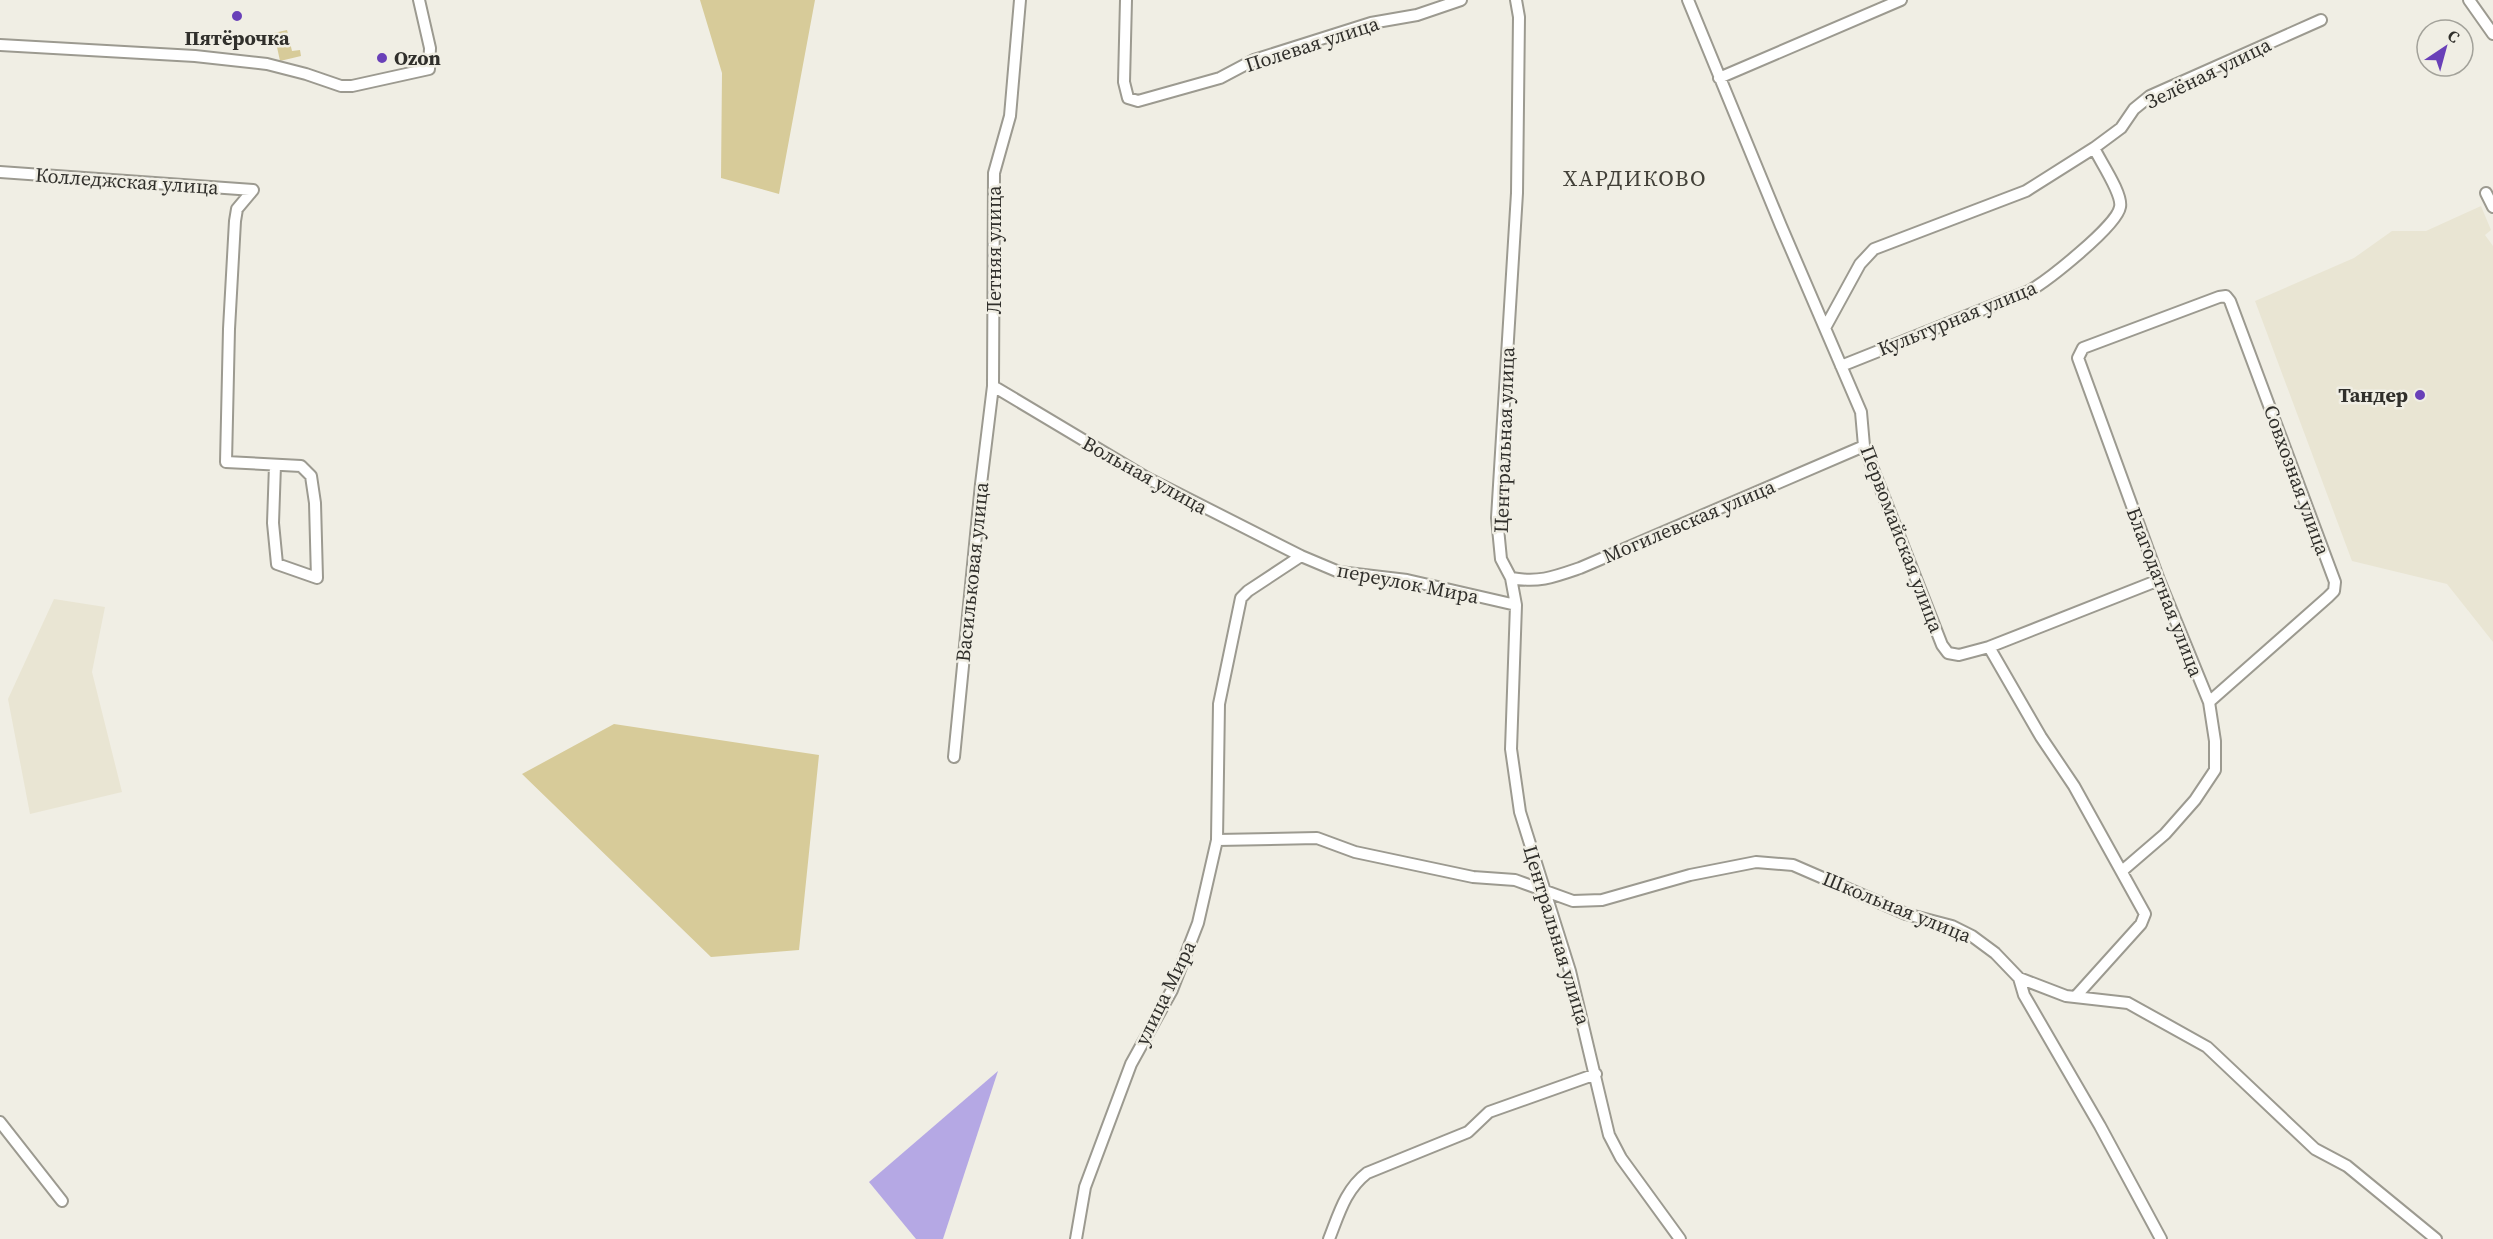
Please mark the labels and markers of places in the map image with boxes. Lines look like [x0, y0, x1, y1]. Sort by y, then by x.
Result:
marker: Пятёрочка [230, 9, 244, 23]
place label: Пятёрочка [184, 24, 290, 52]
place label: Ozon [394, 44, 441, 72]
marker: Ozon [375, 51, 389, 65]
place label: Тандер [2338, 381, 2408, 409]
marker: Тандер [2413, 388, 2427, 402]

